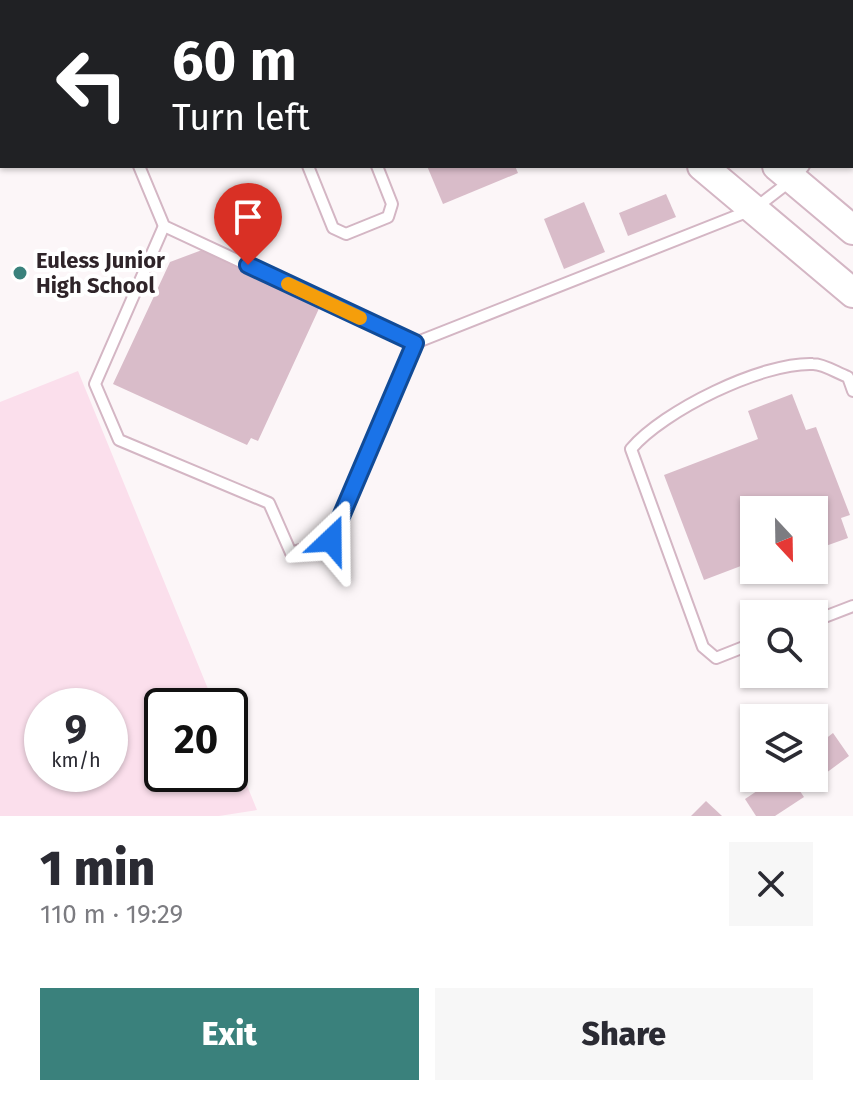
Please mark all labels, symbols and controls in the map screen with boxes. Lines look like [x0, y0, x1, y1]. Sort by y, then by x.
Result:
text: 60 m [172, 28, 297, 95]
icon: left [40, 32, 144, 136]
text: Turn left [172, 96, 310, 140]
pin [214, 183, 282, 265]
icon: arrive [226, 195, 270, 239]
place label: Euless Junior High School [36, 247, 165, 299]
marker: Euless Junior High School [11, 264, 29, 282]
north arrow [740, 496, 828, 584]
map controls [740, 496, 828, 792]
position arrow [289, 498, 373, 582]
button: search [740, 600, 828, 688]
speed limit sign: 20 [144, 688, 248, 792]
button: layers [740, 704, 828, 792]
text: 9 [65, 706, 87, 754]
text: km/h [51, 748, 101, 772]
text: 1 min [40, 840, 155, 898]
button: close [729, 842, 813, 926]
text: 110 m · 19:29 [40, 899, 183, 930]
button: Exit [40, 988, 419, 1080]
button: Share [435, 988, 813, 1080]

